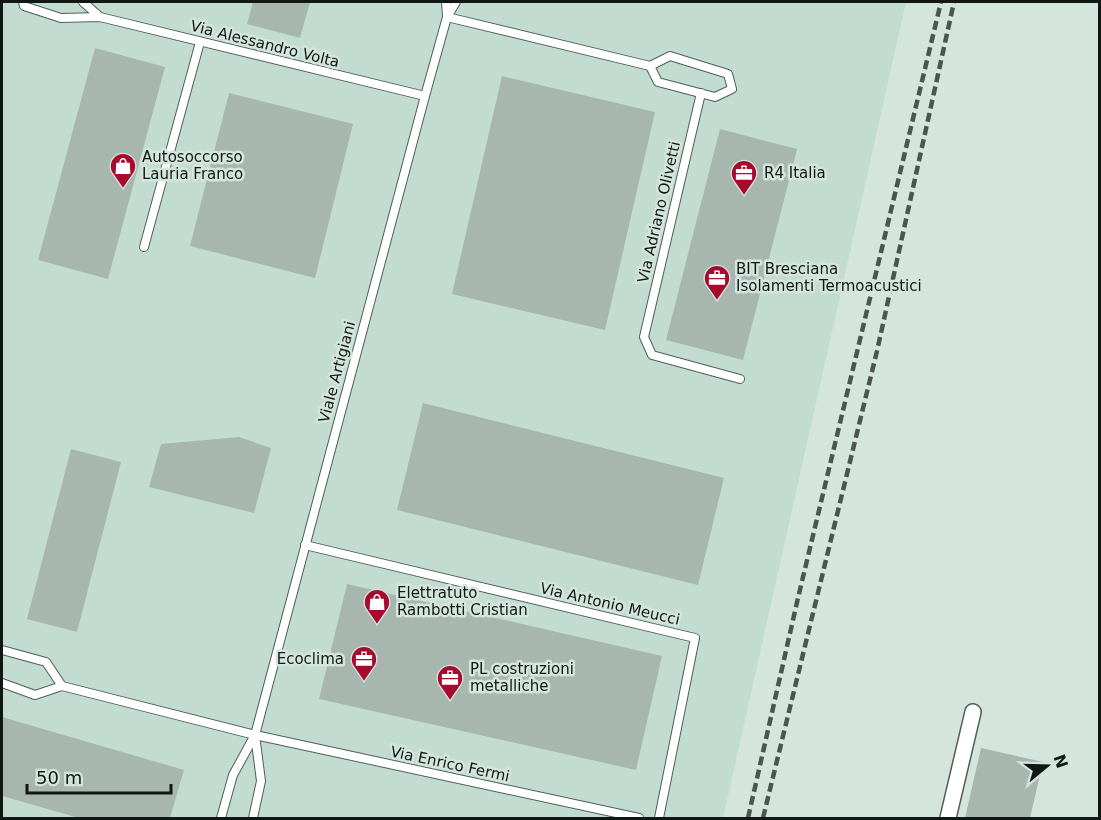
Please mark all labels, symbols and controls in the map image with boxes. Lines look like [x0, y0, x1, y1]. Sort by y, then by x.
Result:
street label: Via Alessandro Volta [189, 17, 341, 71]
street label: Via Adriano Olivetti [634, 139, 684, 285]
place label: Autosoccorso Lauria Franco [142, 148, 243, 183]
shop icon: Autosoccorso Lauria Franco [108, 151, 138, 189]
office icon: R4 Italia [729, 158, 759, 196]
place label: R4 Italia [764, 164, 826, 182]
place label: BIT Bresciana Isolamenti Termoacustici [736, 260, 922, 295]
office icon: BIT Bresciana Isolamenti Termoacustici [702, 263, 732, 301]
street label: Viale Artigiani [315, 319, 359, 425]
street label: Via Antonio Meucci [538, 579, 682, 629]
place label: Elettratuto Rambotti Cristian [397, 584, 528, 619]
shop icon: Elettratuto Rambotti Cristian [362, 587, 392, 625]
office icon: Ecoclima [349, 644, 379, 682]
place label: Ecoclima [277, 650, 344, 668]
place label: PL costruzioni metalliche [470, 660, 574, 695]
office icon: PL costruzioni metalliche [435, 663, 465, 701]
north arrow [1017, 736, 1077, 796]
street label: Via Enrico Fermi [389, 743, 511, 785]
text: N [1050, 752, 1072, 771]
scale bar [27, 757, 171, 795]
text: 50 m [36, 767, 82, 788]

